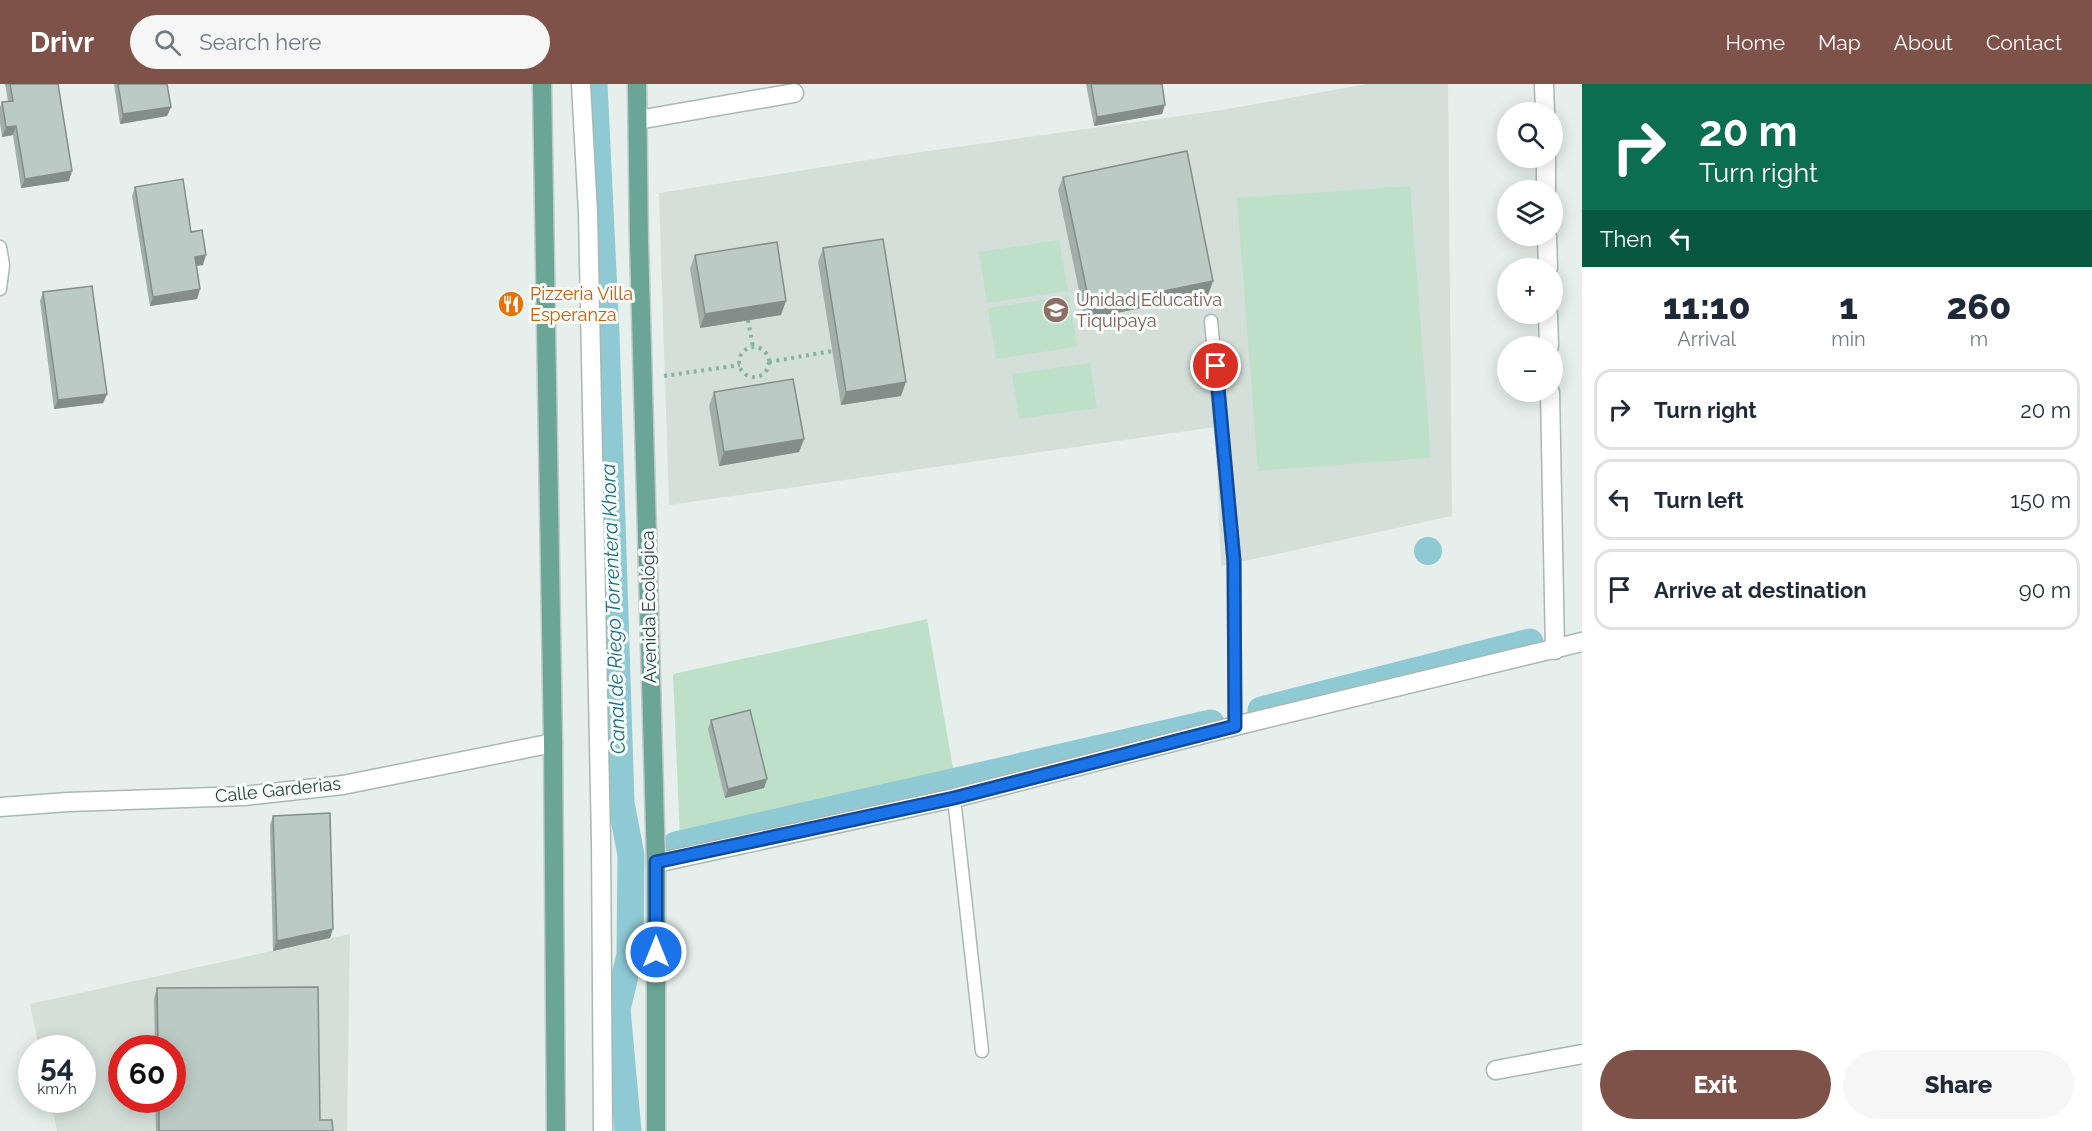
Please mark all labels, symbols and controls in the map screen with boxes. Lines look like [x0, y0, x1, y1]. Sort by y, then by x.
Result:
search box [130, 15, 550, 69]
text: Drivr [30, 26, 94, 59]
icon: search [151, 26, 184, 59]
text: Search here [199, 29, 321, 55]
text: Home [1726, 30, 1785, 55]
text: Map [1818, 30, 1861, 55]
text: About [1894, 30, 1953, 55]
text: Contact [1986, 30, 2062, 55]
map controls [1497, 102, 1563, 402]
button: search [1497, 102, 1563, 168]
text: 20 m [1699, 107, 1798, 156]
icon: right [1600, 108, 1678, 186]
text: Turn right [1699, 157, 1818, 188]
button: layers [1497, 180, 1563, 246]
icon: left [1664, 222, 1697, 255]
text: Then [1600, 226, 1652, 252]
button: + [1497, 258, 1563, 324]
place label: Pizzeria Villa Esperanza [530, 283, 633, 325]
text: 11:10 [1663, 285, 1751, 327]
text: 1 [1839, 285, 1858, 327]
text: 260 [1946, 285, 2011, 327]
restaurant icon: Pizzeria Villa Esperanza [496, 289, 526, 319]
place label: Unidad Educativa Tiquipaya [1076, 289, 1222, 331]
school or university icon: Unidad Educativa Tiquipaya [1041, 295, 1071, 325]
text: Arrival [1677, 327, 1736, 351]
text: min [1831, 327, 1866, 351]
text: m [1970, 327, 1988, 351]
button: − [1497, 336, 1563, 402]
pin [1190, 340, 1241, 391]
icon: arrive [1199, 349, 1232, 382]
icon: right [1603, 393, 1636, 426]
text: Turn right [1654, 397, 1757, 423]
text: 20 m [2020, 397, 2071, 423]
water label: Canal de Riego Torrentera Khora [596, 463, 630, 755]
icon: left [1603, 483, 1636, 516]
text: Turn left [1654, 487, 1744, 513]
text: 150 m [2010, 487, 2071, 513]
street label: Avenida Ecológica [637, 530, 660, 684]
icon: arrive [1603, 573, 1636, 606]
text: Arrive at destination [1654, 577, 1867, 603]
text: 90 m [2019, 577, 2071, 603]
street label: Calle Garderias [214, 772, 342, 807]
position arrow [624, 920, 688, 984]
speed limit sign: 60 [108, 1035, 186, 1113]
text: 54 [40, 1049, 74, 1084]
button: Exit [1600, 1050, 1831, 1119]
button: Share [1843, 1050, 2074, 1119]
text: km/h [37, 1080, 77, 1098]

